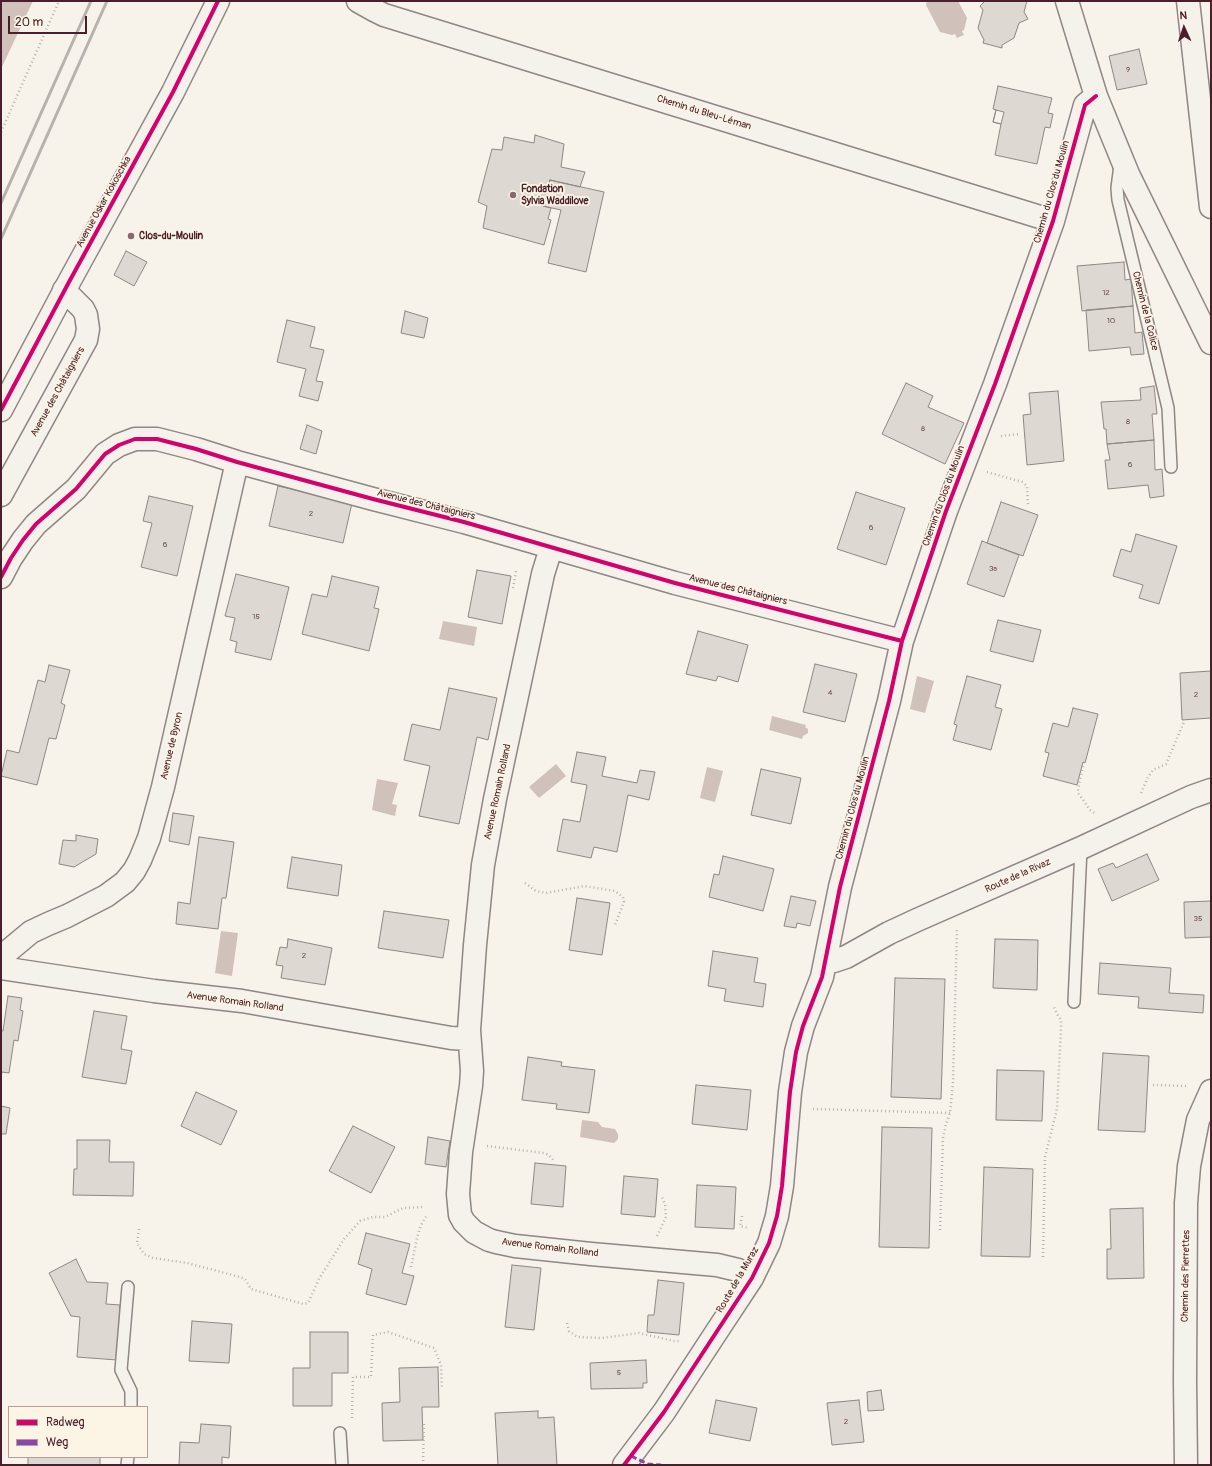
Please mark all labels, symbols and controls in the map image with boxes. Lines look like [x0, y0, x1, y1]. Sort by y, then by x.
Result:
scale bar [10, 8, 89, 34]
north arrow [1164, 8, 1204, 48]
text: N [1179, 9, 1187, 22]
text: 20 m [15, 15, 43, 30]
house number: 9 [1126, 65, 1130, 75]
street label: Chemin du Bleu-Léman [655, 93, 753, 133]
street label: Chemin du Clos du Moulin [1032, 139, 1072, 245]
street label: Avenue Oskar Kokoschka [74, 154, 134, 250]
place label: Fondation Sylvia Waddilove [521, 183, 589, 206]
marker: Fondation Sylvia Waddilove [508, 190, 518, 200]
place label: Clos-du-Moulin [139, 230, 203, 242]
marker: Clos-du-Moulin [126, 231, 136, 241]
street label: Chemin de la Colice [1129, 270, 1161, 352]
house number: 12 [1102, 288, 1110, 298]
house number: 10 [1107, 316, 1115, 326]
street label: Avenue des Châtaigniers [28, 345, 88, 439]
house number: 8 [1126, 417, 1130, 427]
house number: 8 [921, 424, 925, 434]
street label: Chemin du Clos du Moulin [920, 444, 968, 548]
house number: 6 [1128, 460, 1132, 470]
street label: Avenue des Châtaigniers [376, 487, 476, 523]
house number: 2 [309, 509, 313, 519]
house number: 6 [869, 523, 873, 533]
house number: 6 [163, 540, 167, 550]
house number: 3a [989, 564, 997, 574]
street label: Avenue des Châtaigniers [688, 572, 788, 608]
house number: 15 [252, 612, 260, 622]
house number: 4 [828, 688, 832, 698]
house number: 2 [1194, 690, 1198, 700]
street label: Avenue de Byron [158, 711, 186, 781]
street label: Avenue Romain Rolland [482, 743, 514, 841]
street label: Chemin du Clos du Moulin [833, 755, 873, 861]
street label: Route de la Rivaz [983, 856, 1053, 896]
house number: 35 [1194, 914, 1202, 924]
house number: 2 [302, 951, 306, 961]
street label: Avenue Romain Rolland [186, 989, 284, 1015]
street label: Chemin des Pierrettes [1179, 1230, 1193, 1322]
street label: Avenue Romain Rolland [501, 1236, 599, 1260]
street label: Route de la Muraz [714, 1245, 762, 1315]
house number: 5 [617, 1368, 621, 1378]
legend [8, 1406, 148, 1458]
text: Radweg [46, 1415, 84, 1430]
house number: 2 [844, 1417, 848, 1427]
text: Weg [46, 1435, 68, 1450]

